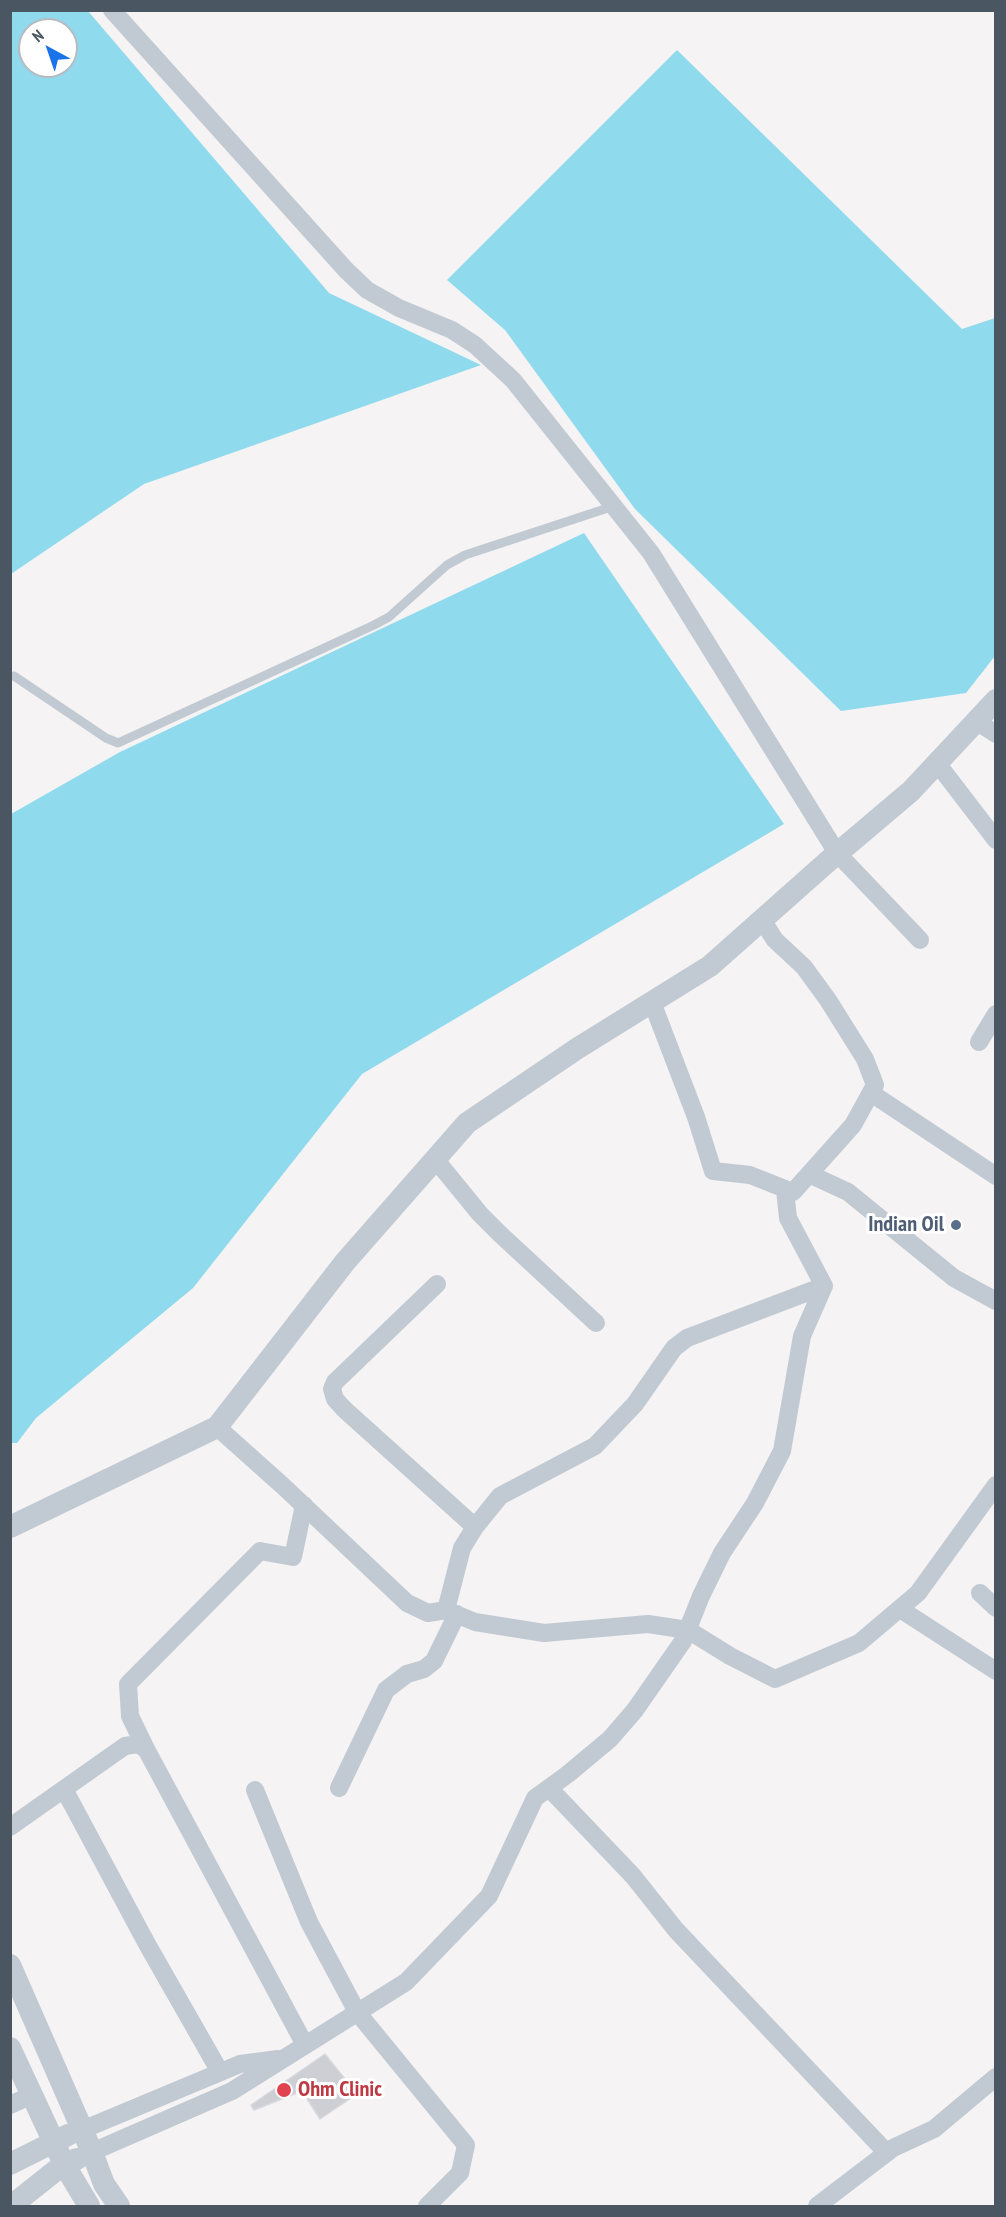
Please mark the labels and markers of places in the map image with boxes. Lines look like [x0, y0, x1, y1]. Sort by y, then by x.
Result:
place label: Indian Oil [868, 1212, 944, 1238]
marker: Indian Oil [949, 1218, 963, 1232]
place label: Ohm Clinic [298, 2077, 382, 2103]
marker: Ohm Clinic [275, 2081, 293, 2099]

